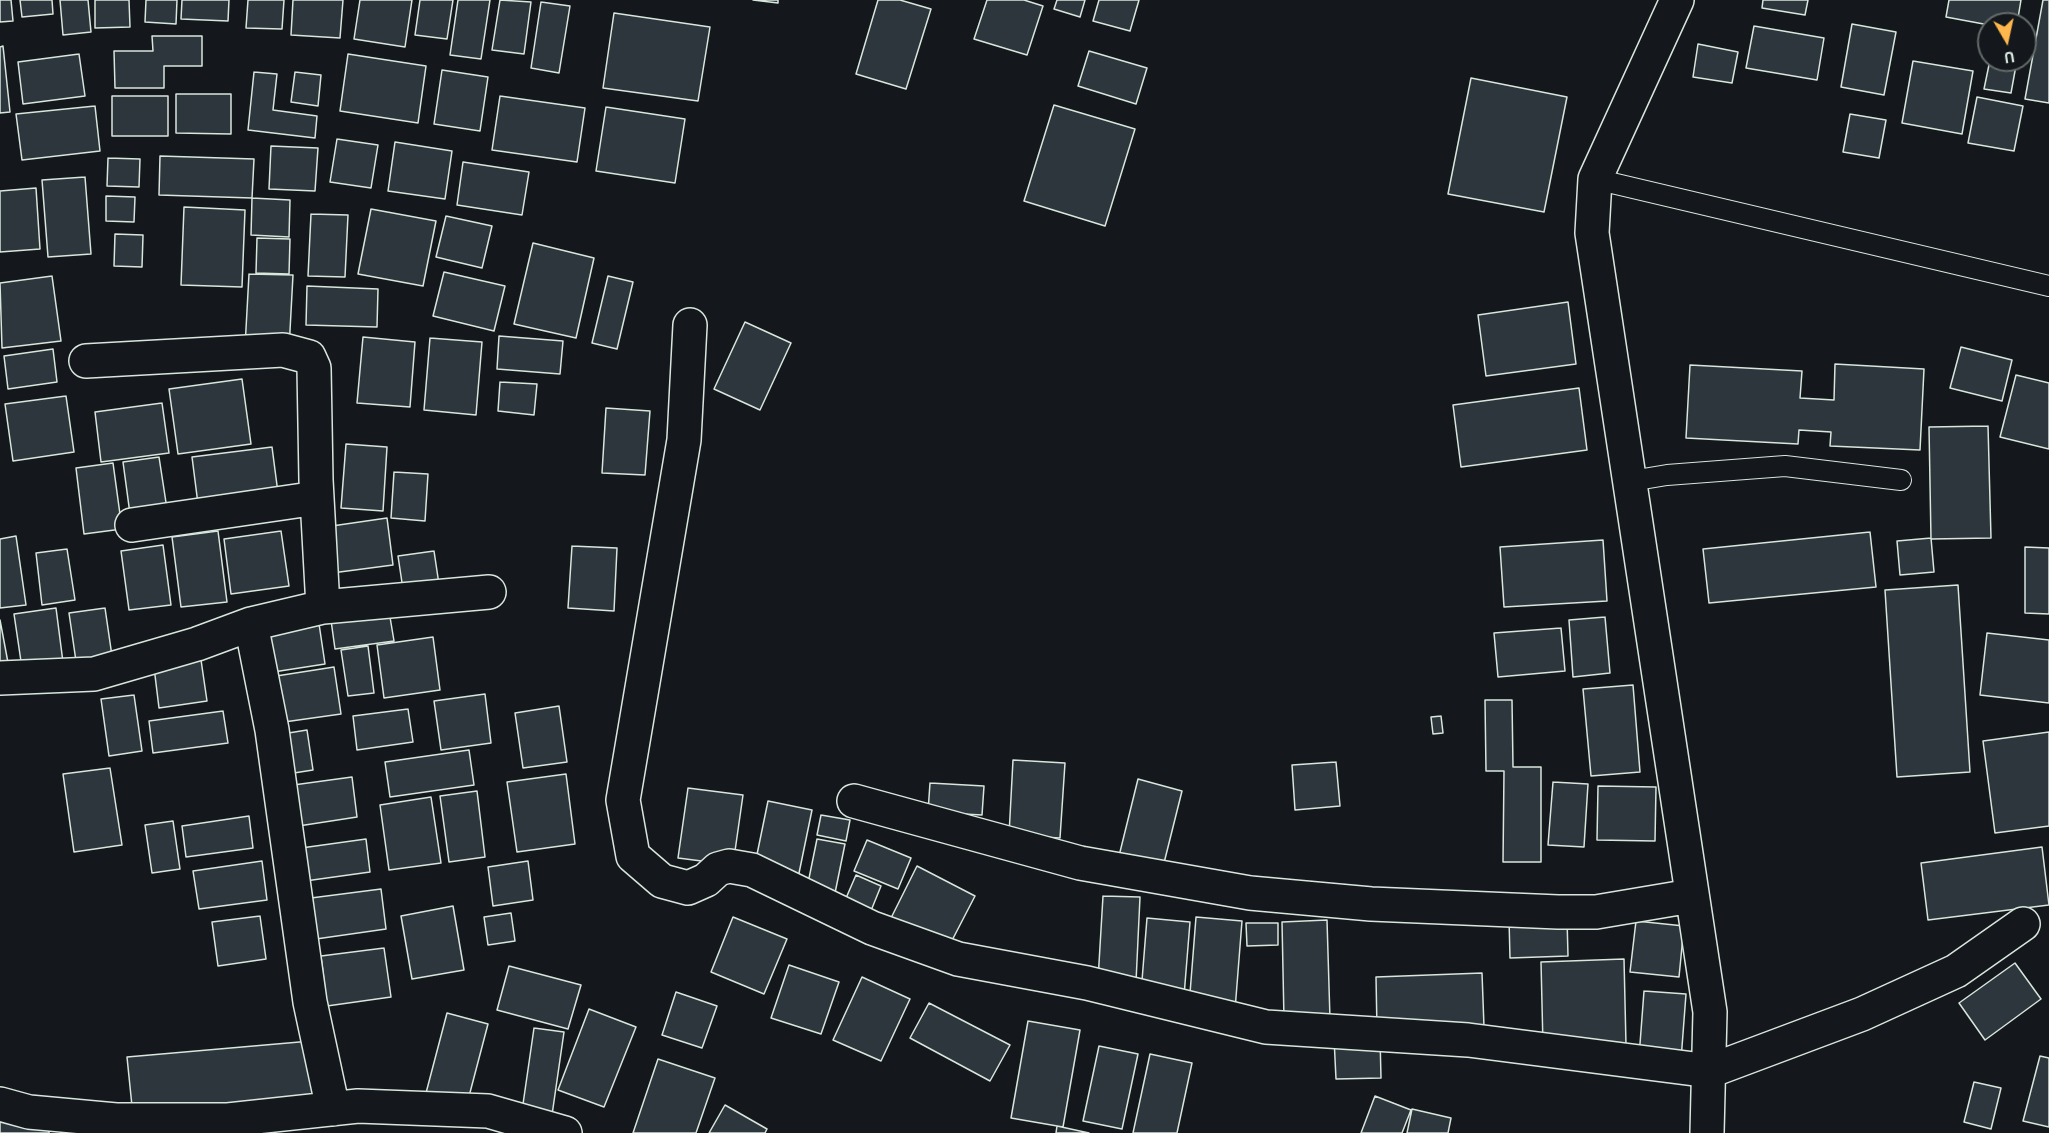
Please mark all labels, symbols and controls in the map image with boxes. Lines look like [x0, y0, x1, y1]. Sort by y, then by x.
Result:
north arrow [1977, 12, 2037, 72]
text: U [2003, 47, 2016, 68]

